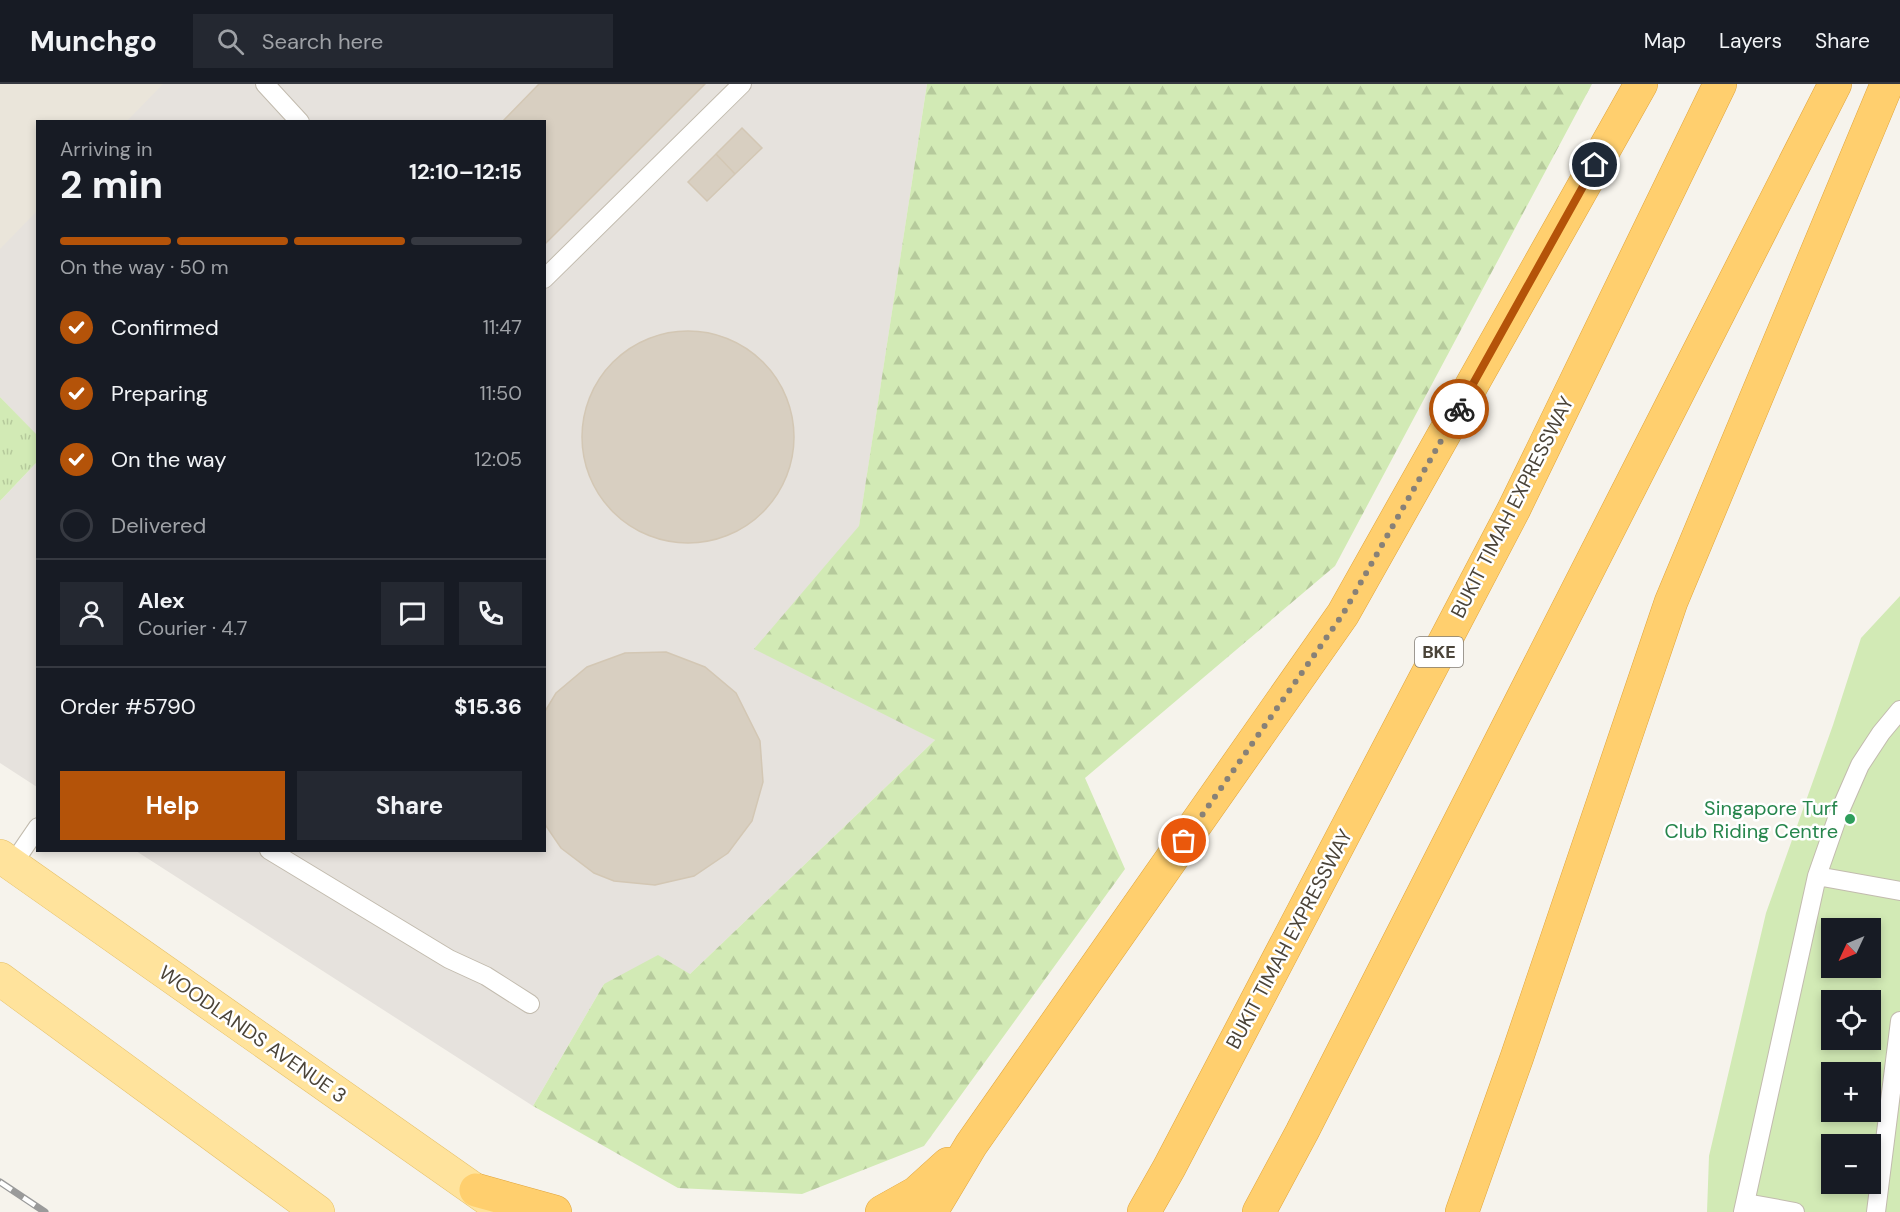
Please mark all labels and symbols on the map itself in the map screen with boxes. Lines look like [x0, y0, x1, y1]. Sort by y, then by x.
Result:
pin [1569, 139, 1620, 190]
courier [1429, 379, 1489, 439]
street label: BUKIT TIMAH EXPRESSWAY [1445, 391, 1579, 622]
road number: BKE [1415, 637, 1463, 667]
place label: Singapore Turf Club Riding Centre [1665, 795, 1838, 844]
marker: Singapore Turf Club Riding Centre [1843, 812, 1857, 826]
pin [1158, 815, 1209, 866]
street label: BUKIT TIMAH EXPRESSWAY [1220, 824, 1358, 1053]
north arrow [1821, 918, 1881, 978]
street label: WOODLANDS AVENUE 3 [154, 959, 352, 1109]

